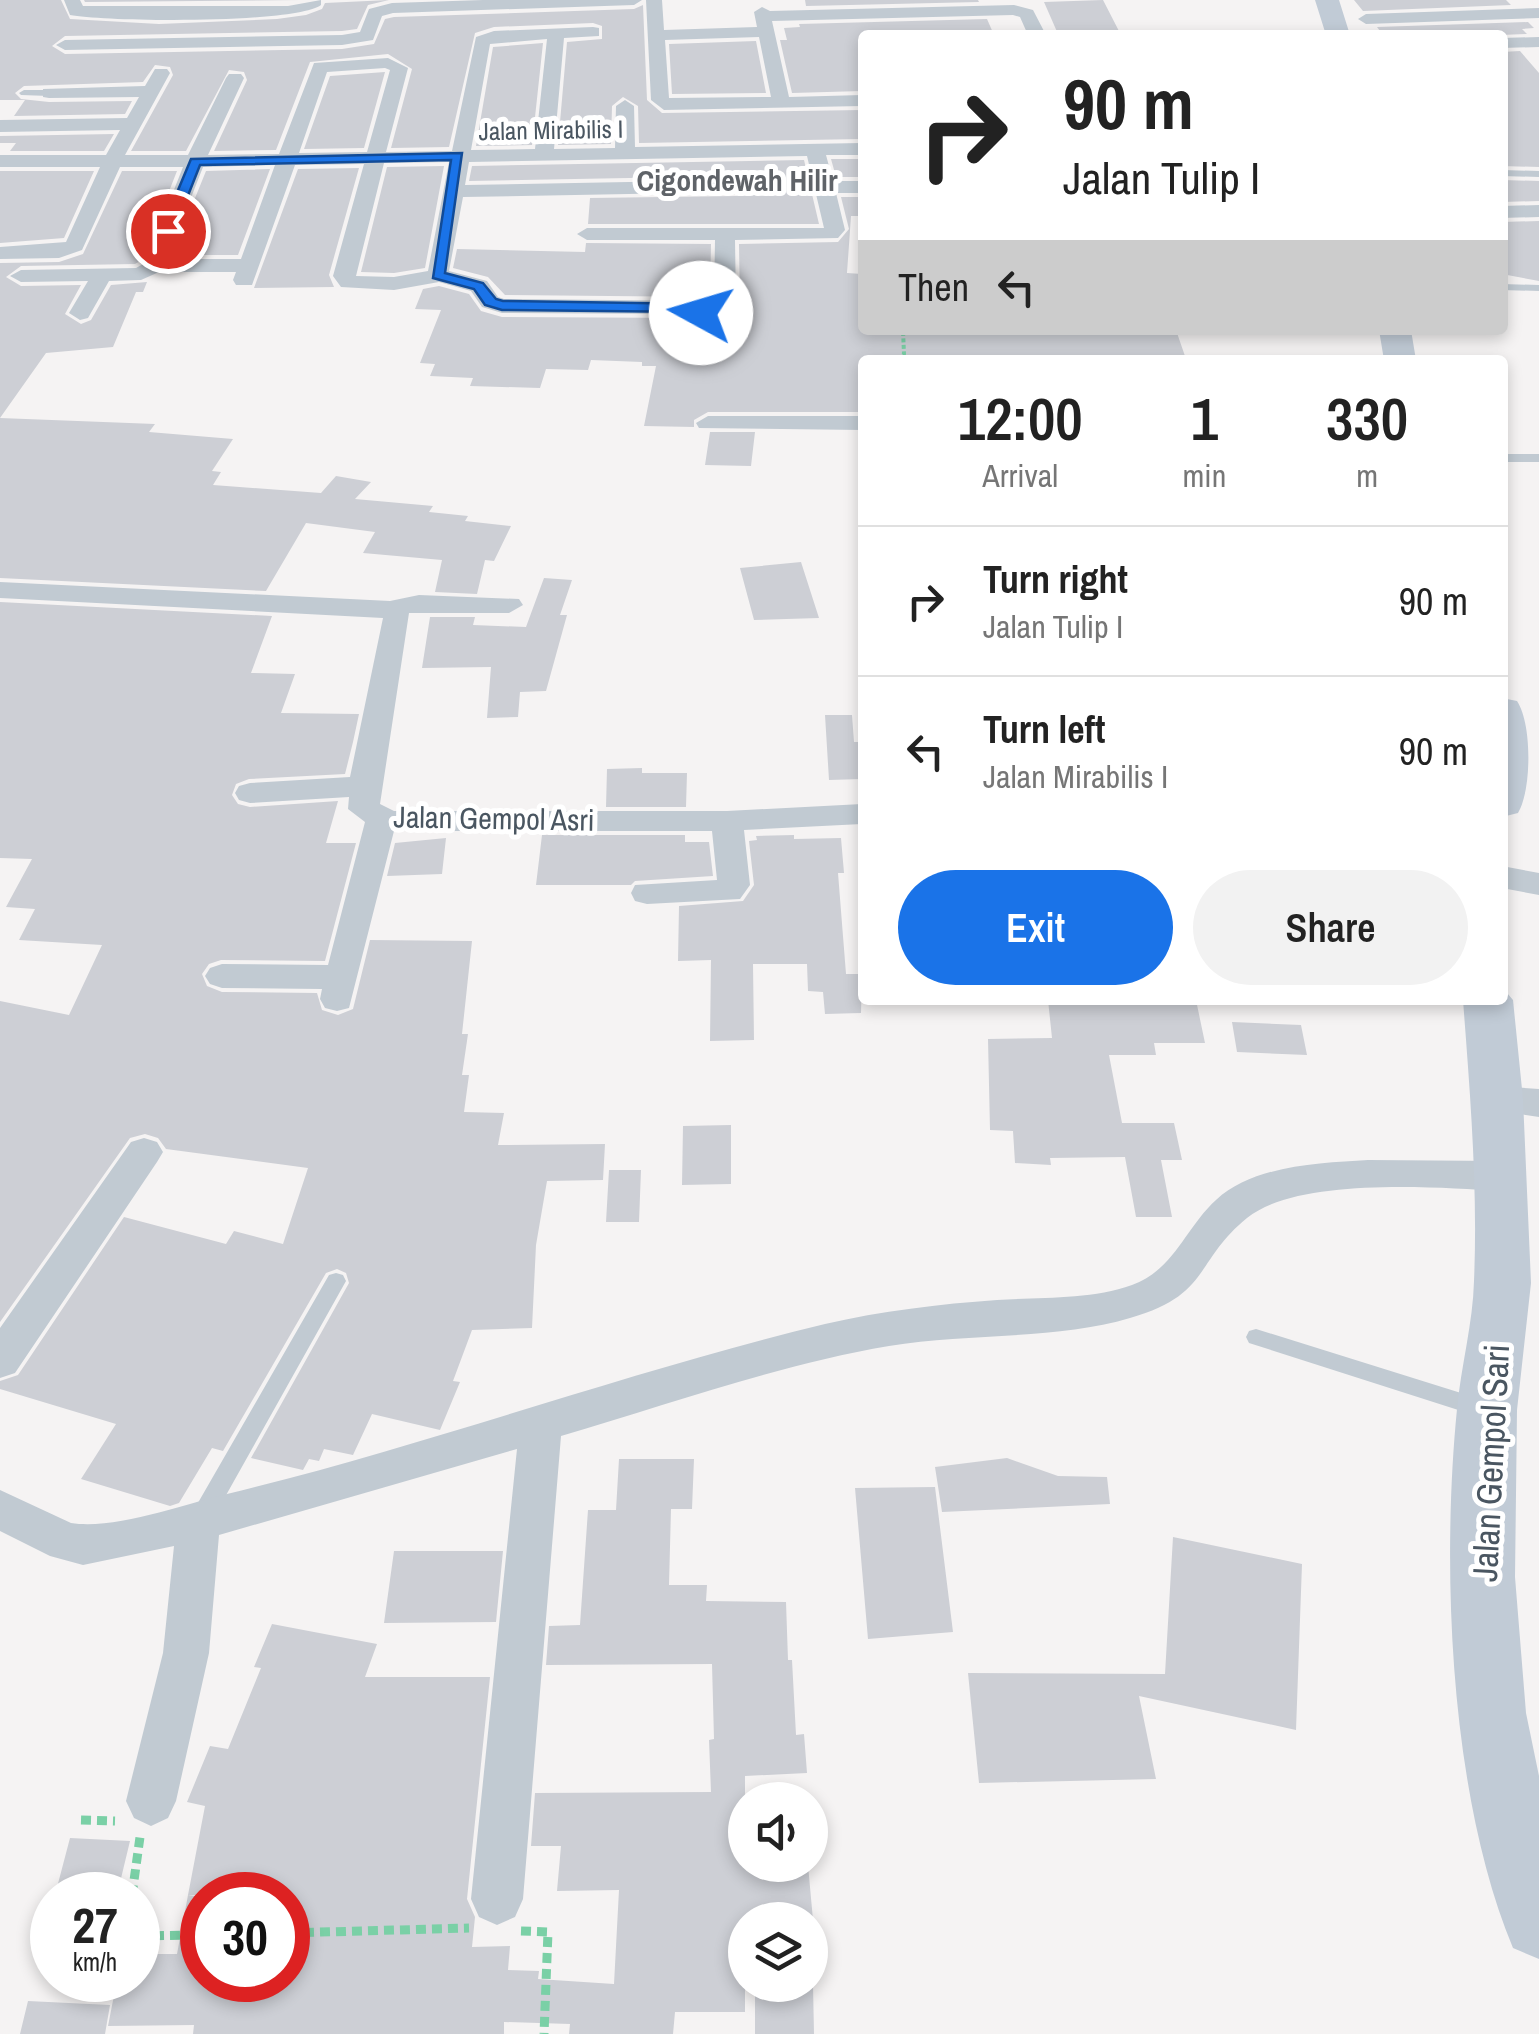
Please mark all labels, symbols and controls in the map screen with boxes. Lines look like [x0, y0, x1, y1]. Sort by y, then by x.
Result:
text: 90 m [1063, 57, 1194, 151]
icon: right [898, 70, 1028, 200]
street label: Jalan Mirabilis I [478, 112, 624, 148]
text: Jalan Tulip I [1063, 147, 1260, 208]
district label: Cigondewah Hilir [637, 160, 838, 200]
pin [126, 189, 211, 274]
icon: arrive [141, 204, 196, 259]
icon: left [989, 260, 1044, 315]
position arrow [649, 261, 753, 365]
text: Then [898, 262, 969, 313]
text: 12:00 [958, 378, 1083, 459]
text: 1 [1191, 378, 1218, 459]
text: 330 [1326, 378, 1408, 459]
text: Arrival [982, 454, 1058, 497]
text: min [1183, 454, 1226, 497]
text: m [1356, 454, 1378, 497]
text: Turn right [983, 554, 1128, 605]
icon: right [898, 574, 953, 629]
text: 90 m [1399, 576, 1468, 627]
text: Jalan Tulip I [983, 605, 1123, 648]
text: Turn left [983, 704, 1105, 755]
icon: left [898, 724, 953, 779]
text: 90 m [1399, 726, 1468, 777]
text: Jalan Mirabilis I [983, 755, 1168, 798]
street label: Jalan Gempol Asri [393, 796, 595, 840]
button: Exit [898, 870, 1173, 985]
button: Share [1193, 870, 1468, 985]
street label: Jalan Gempol Sari [1461, 1343, 1520, 1583]
map controls [728, 1782, 828, 2002]
button: sound [728, 1782, 828, 1882]
speed limit sign: 30 [180, 1872, 310, 2002]
text: 27 [72, 1891, 118, 1959]
button: layers [728, 1902, 828, 2002]
text: km/h [73, 1945, 117, 1979]

